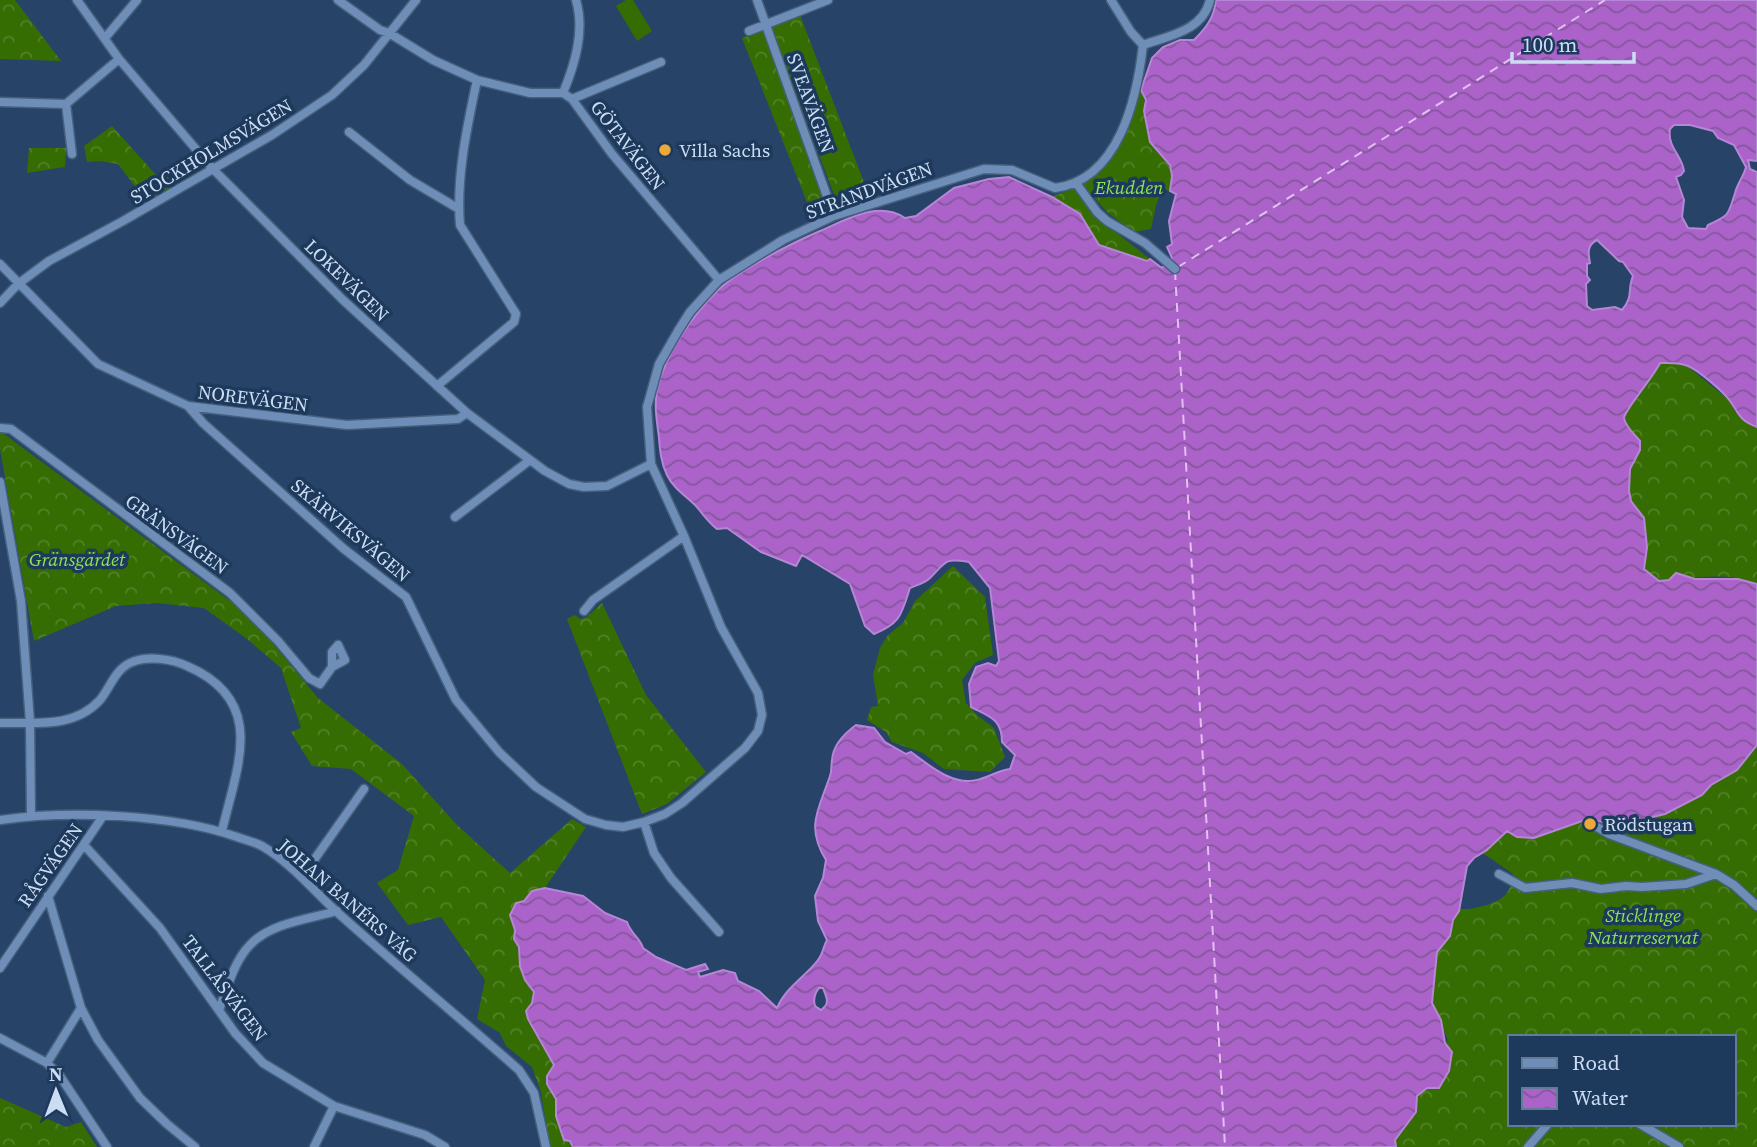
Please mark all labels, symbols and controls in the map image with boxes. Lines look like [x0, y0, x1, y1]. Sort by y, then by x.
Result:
scale bar [1512, 21, 1634, 65]
text: 100 m [1522, 30, 1577, 59]
street label: SVEAVÄGEN [781, 50, 841, 157]
street label: STOCKHOLMSVÄGEN [125, 92, 297, 210]
street label: GÖTAVÄGEN [585, 95, 671, 195]
place label: Villa Sachs [679, 137, 770, 163]
marker: Villa Sachs [657, 142, 673, 158]
street label: STRANDVÄGEN [802, 155, 936, 225]
park label: Ekudden [1093, 174, 1164, 200]
street label: LOKEVÄGEN [299, 233, 395, 327]
street label: NOREVÄGEN [196, 378, 310, 418]
street label: SKÄRVIKSVÄGEN [286, 472, 416, 588]
street label: GRÄNSVÄGEN [120, 488, 234, 580]
park label: Gränsgärdet [29, 546, 126, 572]
place label: Rödstugan [1604, 811, 1693, 837]
marker: Rödstugan [1582, 816, 1598, 832]
street label: RÅGVÄGEN [11, 818, 89, 912]
street label: JOHAN BANÉRS VÄG [272, 832, 423, 968]
park label: Sticklinge Naturreservat [1587, 902, 1699, 950]
street label: TALLÅSVÄGEN [176, 929, 274, 1047]
legend [1508, 1035, 1736, 1126]
text: Road [1572, 1048, 1620, 1077]
north arrow [21, 1056, 91, 1126]
text: N [49, 1061, 63, 1087]
text: Water [1572, 1083, 1628, 1112]

